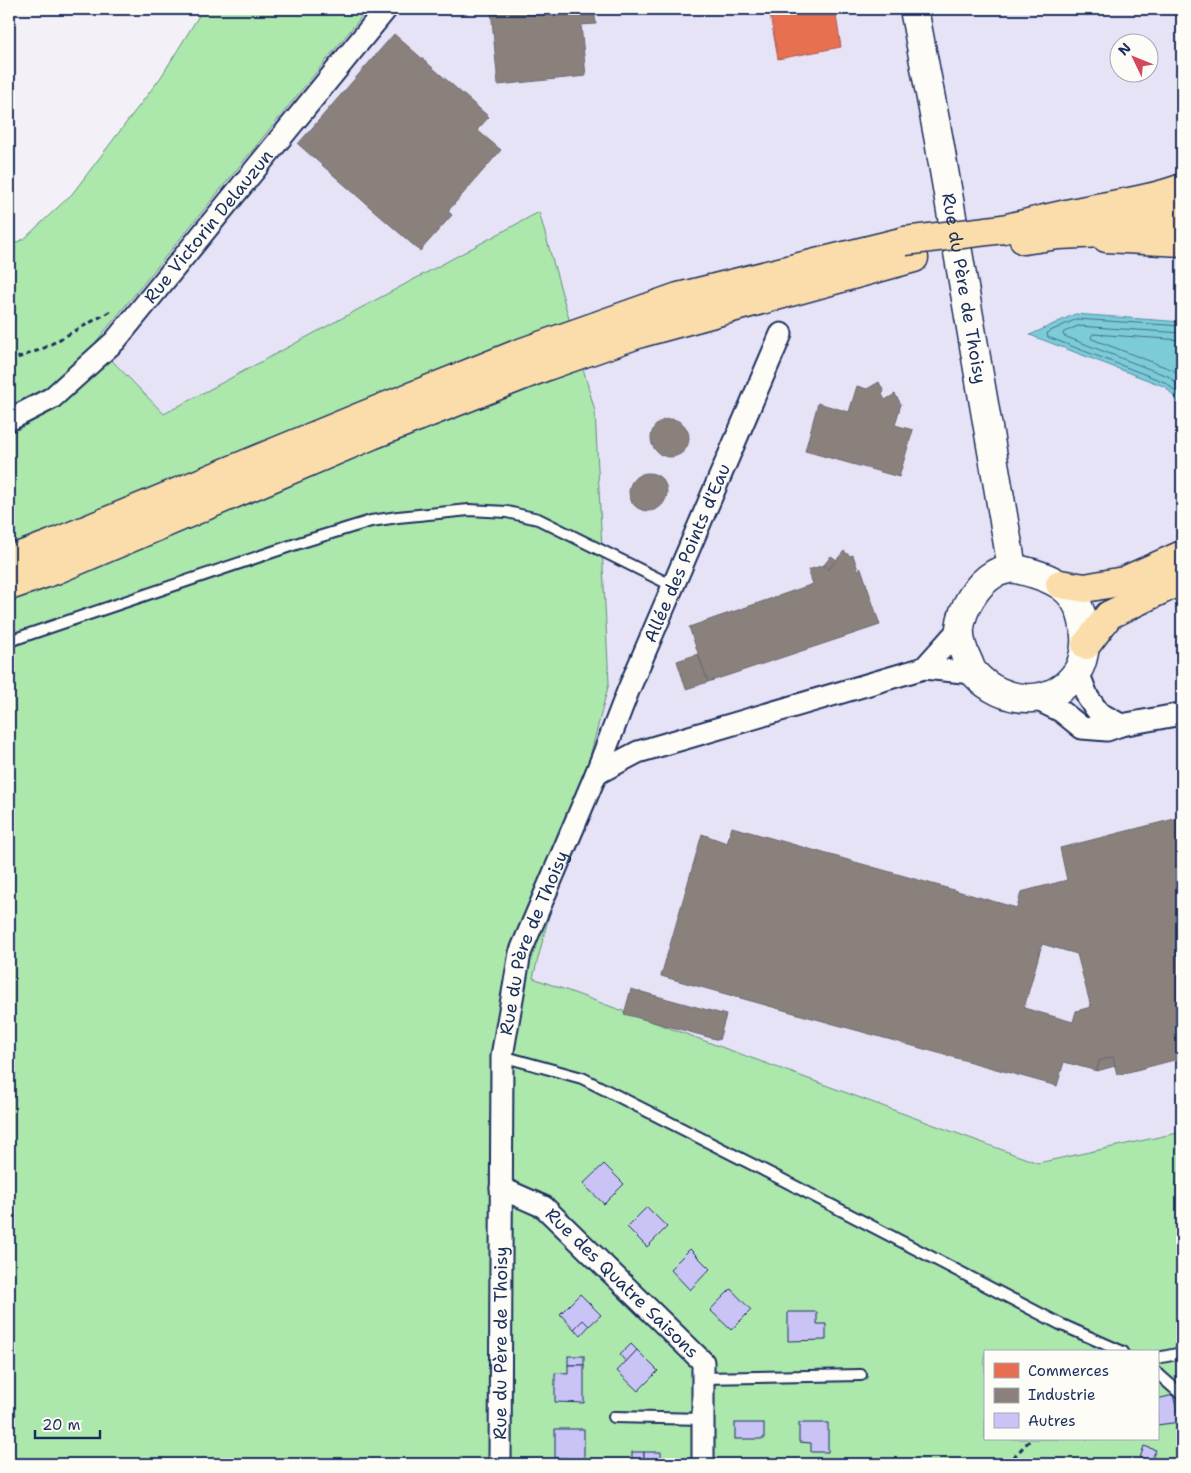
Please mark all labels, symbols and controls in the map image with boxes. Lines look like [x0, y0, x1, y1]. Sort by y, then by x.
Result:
north arrow [1108, 32, 1158, 82]
text: N [1114, 39, 1135, 59]
street label: Rue Victorin Delauzun [138, 145, 278, 308]
street label: Rue du Père de Thoisy [936, 191, 992, 386]
street label: Allée des Points d'Eau [638, 460, 736, 646]
street label: Rue du Père de Thoisy [494, 847, 574, 1037]
street label: Rue des Quatre Saisons [540, 1203, 704, 1363]
street label: Rue du Père de Thoisy [488, 1246, 513, 1440]
legend [984, 1350, 1158, 1440]
text: Commerces [1028, 1361, 1109, 1381]
text: Industrie [1028, 1385, 1095, 1405]
scale bar [35, 1408, 100, 1440]
text: Autres [1028, 1411, 1076, 1431]
text: 20 m [42, 1415, 81, 1435]

